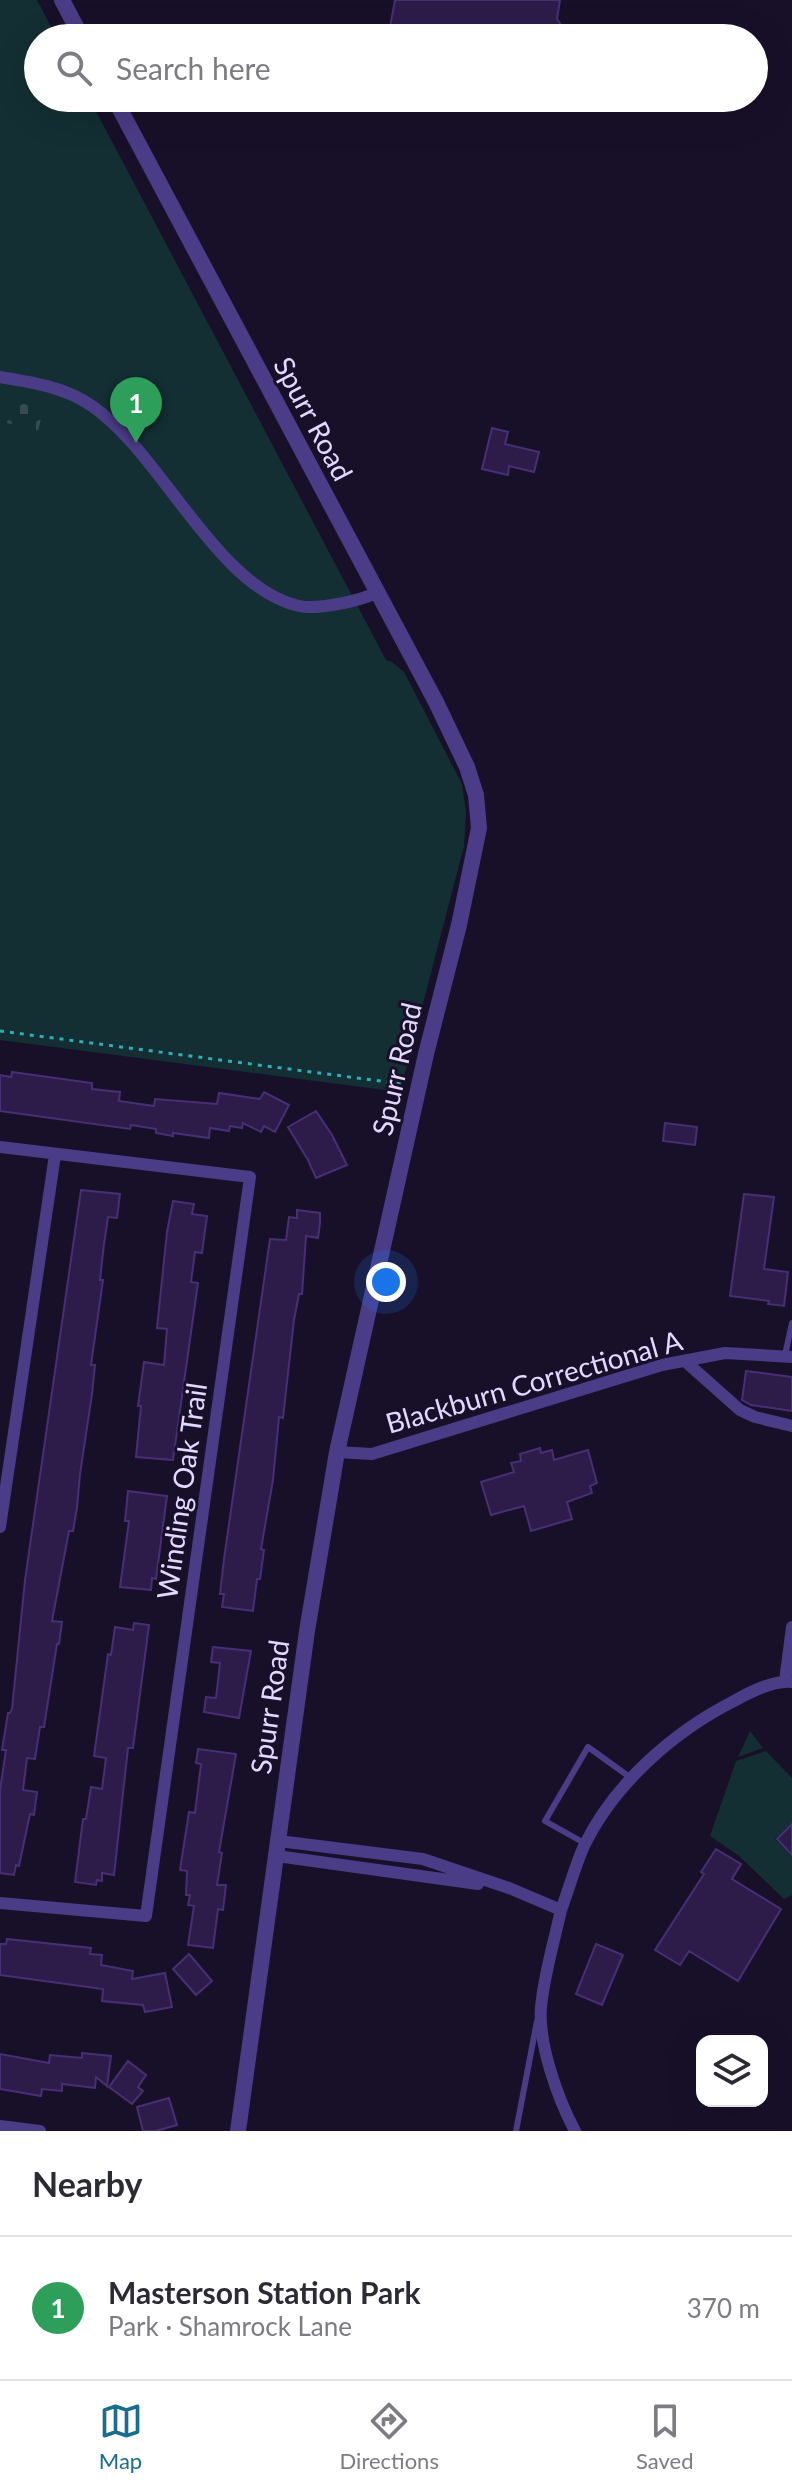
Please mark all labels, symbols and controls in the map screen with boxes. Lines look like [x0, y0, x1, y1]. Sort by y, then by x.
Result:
search box [24, 24, 768, 112]
icon: search [52, 46, 96, 90]
text: Search here [116, 50, 271, 86]
street label: Spurr Road [267, 351, 361, 486]
pin: 1 [110, 377, 162, 443]
street label: Spurr Road [364, 999, 428, 1138]
your location [366, 1262, 406, 1302]
street label: Blackburn Correctional A [382, 1322, 686, 1440]
street label: Winding Oak Trail [149, 1380, 213, 1601]
street label: Spurr Road [243, 1638, 295, 1776]
map controls [696, 2035, 768, 2107]
button: layers [696, 2035, 768, 2107]
text: Nearby [32, 2163, 143, 2204]
text: Masterson Station Park [108, 2274, 420, 2310]
text: 1 [50, 2292, 66, 2324]
text: 370 m [687, 2292, 760, 2324]
text: Park · Shamrock Lane [108, 2310, 352, 2342]
tab: Map [99, 2399, 143, 2474]
tab: Directions [340, 2399, 439, 2474]
tab: Saved [636, 2399, 693, 2474]

